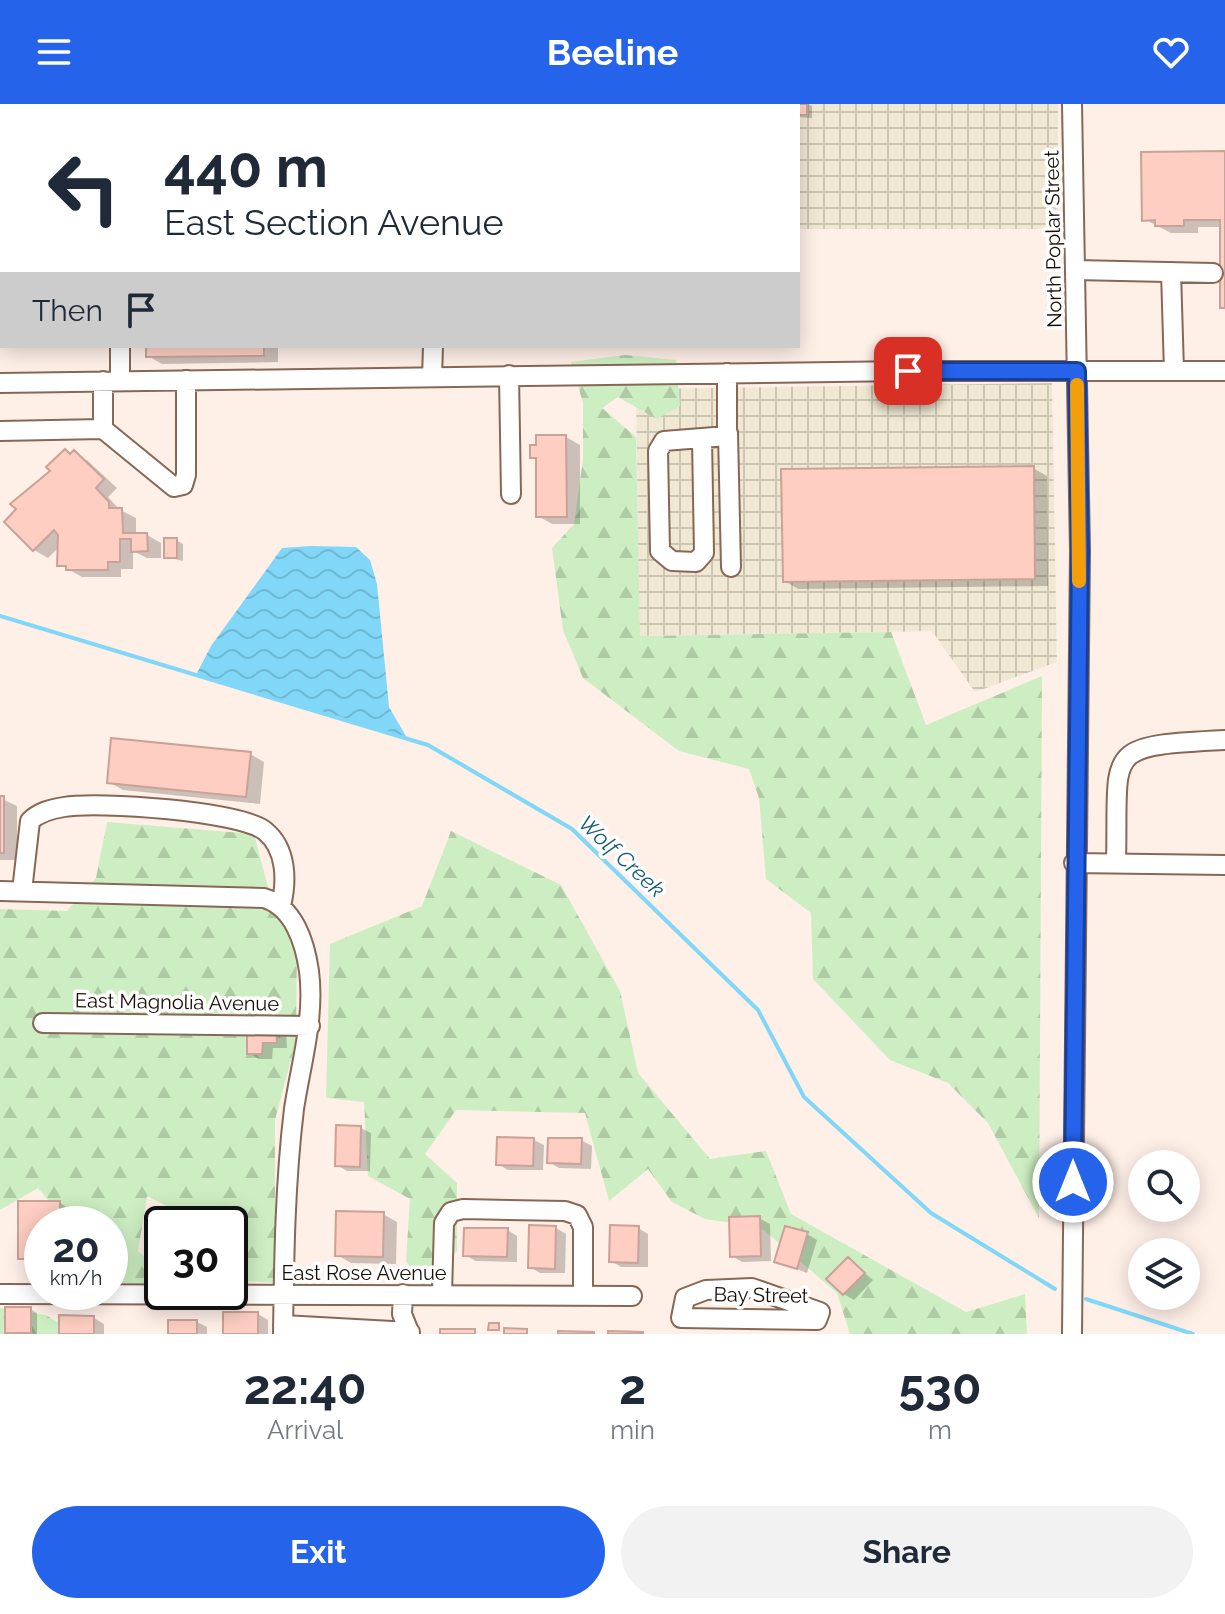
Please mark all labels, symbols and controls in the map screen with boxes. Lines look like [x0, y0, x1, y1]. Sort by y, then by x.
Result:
icon: menu [32, 30, 76, 74]
icon: heart [1149, 30, 1193, 74]
text: Beeline [547, 31, 678, 73]
text: 440 m [164, 134, 328, 200]
icon: left [32, 136, 136, 240]
street label: North Poplar Street [1039, 150, 1067, 328]
text: East Section Avenue [164, 201, 504, 243]
icon: arrive [119, 288, 163, 332]
text: Then [32, 293, 103, 328]
pin [874, 337, 942, 405]
icon: arrive [886, 349, 930, 393]
water label: Wolf Creek [574, 810, 671, 903]
street label: East Magnolia Avenue [75, 988, 280, 1016]
position arrow [1031, 1140, 1115, 1224]
map controls [1128, 1150, 1200, 1310]
button: search [1128, 1150, 1200, 1222]
speed limit sign: 30 [144, 1206, 248, 1310]
text: 20 [52, 1224, 100, 1271]
button: layers [1128, 1238, 1200, 1310]
street label: East Rose Avenue [281, 1261, 447, 1285]
text: km/h [50, 1266, 102, 1290]
street label: Bay Street [713, 1282, 809, 1308]
text: 22:40 [244, 1359, 367, 1415]
text: 2 [619, 1359, 646, 1415]
text: 530 [899, 1359, 981, 1415]
text: Arrival [267, 1415, 343, 1445]
text: min [610, 1415, 655, 1445]
text: m [928, 1415, 952, 1445]
button: Exit [32, 1506, 605, 1598]
button: Share [621, 1506, 1193, 1598]

